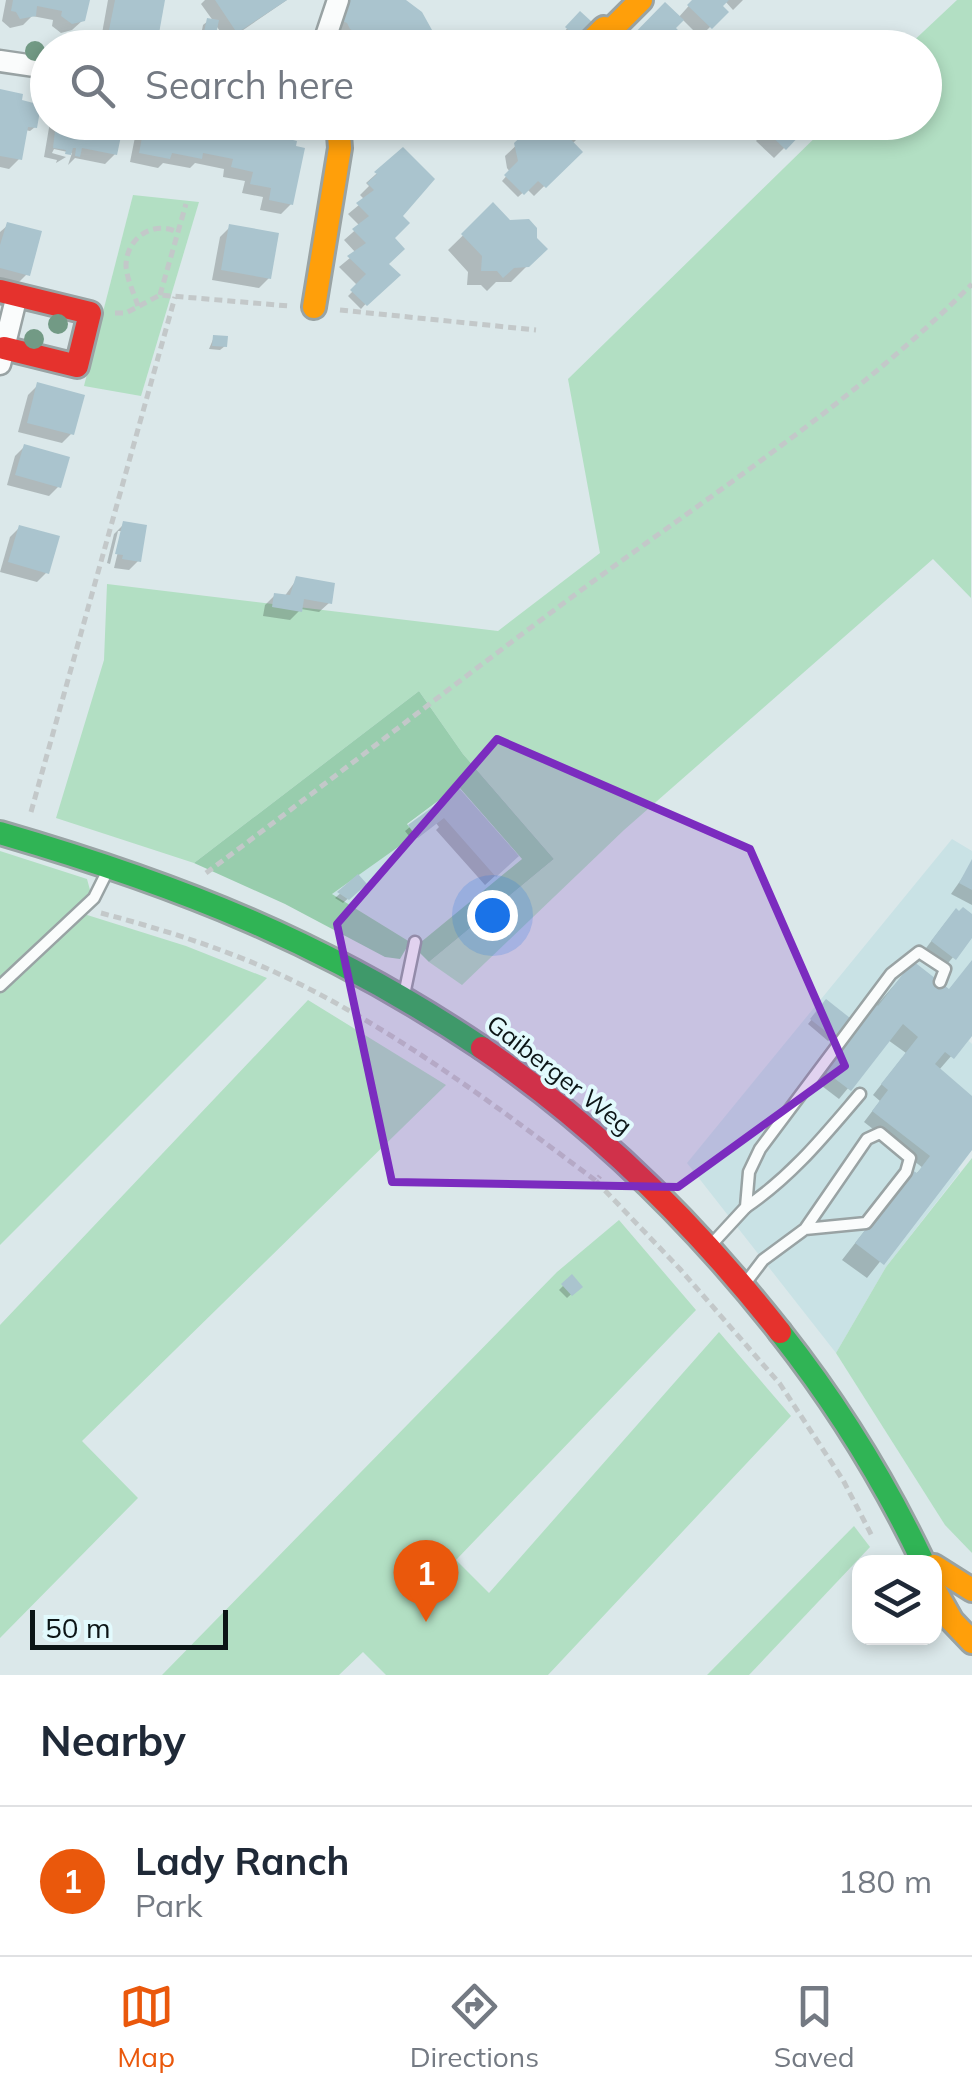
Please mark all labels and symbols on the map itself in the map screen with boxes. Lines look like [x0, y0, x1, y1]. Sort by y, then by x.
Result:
your location [467, 890, 518, 941]
street label: Gaiberger Weg [481, 1008, 639, 1140]
pin: 1 [394, 1540, 458, 1622]
scale bar [30, 1605, 228, 1650]

